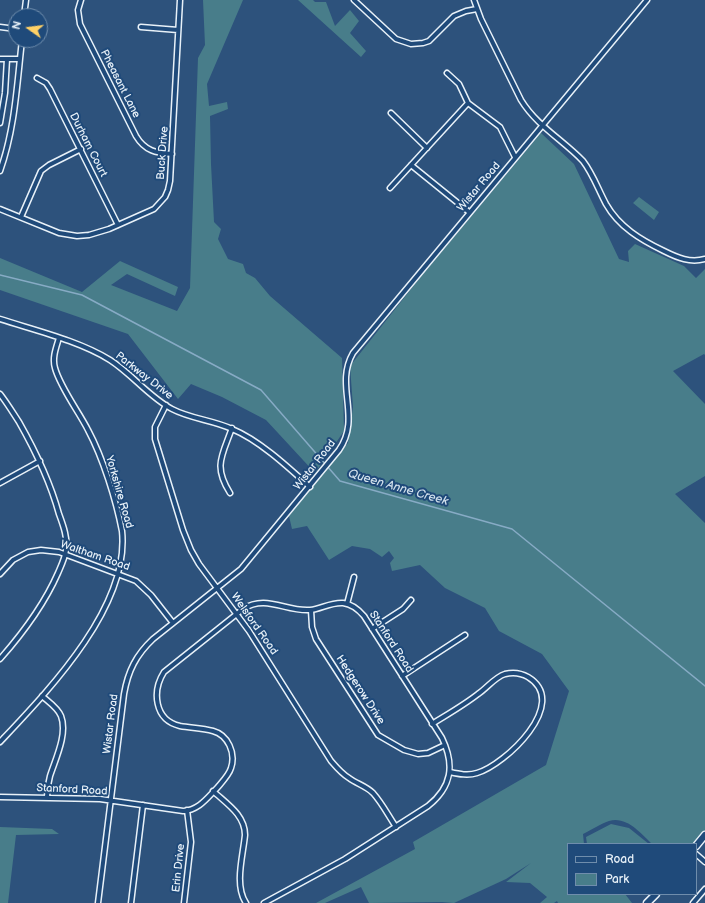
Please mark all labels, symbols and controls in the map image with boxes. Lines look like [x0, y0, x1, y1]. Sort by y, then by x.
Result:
north arrow [8, 8, 48, 48]
text: N [10, 20, 24, 31]
street label: Pheasant Lane [97, 48, 143, 120]
street label: Durham Court [66, 111, 110, 179]
street label: Buck Drive [155, 126, 171, 180]
street label: Wistar Road [455, 160, 503, 214]
street label: Parkway Drive [113, 349, 175, 403]
street label: Wistar Road [291, 437, 339, 493]
street label: Yorkshire Road [102, 454, 136, 530]
water label: Queen Anne Creek [346, 467, 450, 509]
street label: Waltham Road [59, 538, 131, 574]
street label: Welsford Road [228, 590, 280, 658]
street label: Stanford Road [366, 609, 416, 675]
street label: Hedgerow Drive [333, 653, 387, 727]
street label: Wistar Road [101, 693, 121, 755]
street label: Stanford Road [36, 782, 108, 798]
street label: Erin Drive [170, 843, 188, 893]
legend [567, 843, 697, 895]
text: Road [605, 852, 634, 867]
text: Park [605, 872, 629, 887]

